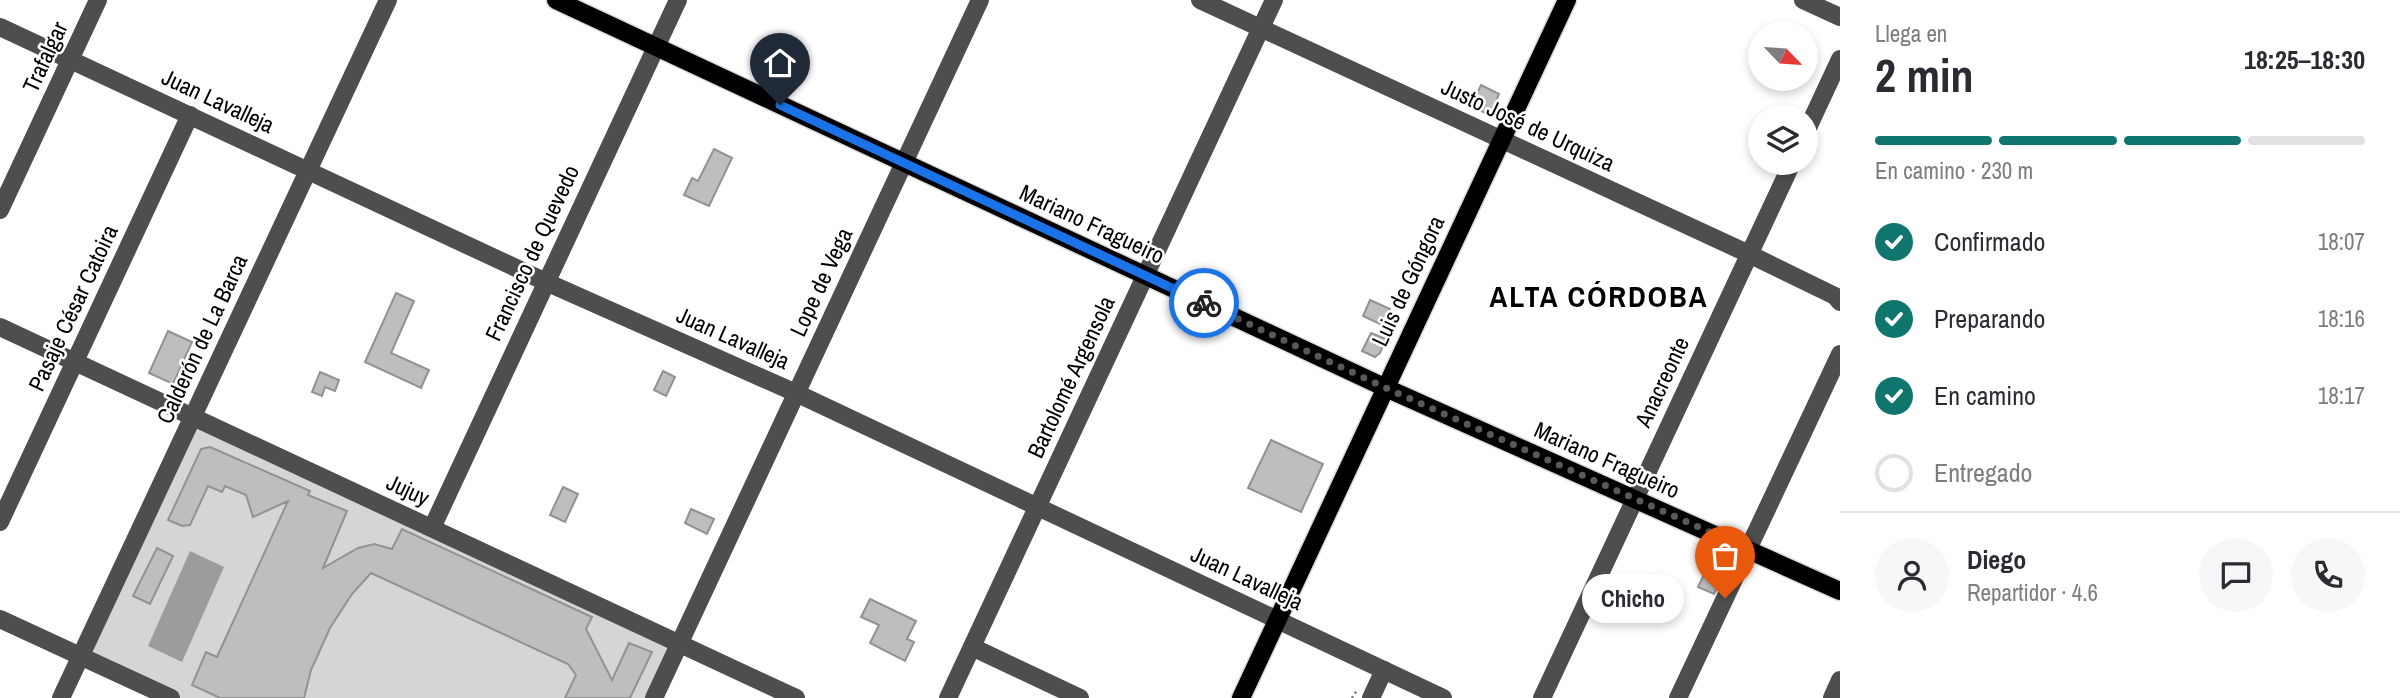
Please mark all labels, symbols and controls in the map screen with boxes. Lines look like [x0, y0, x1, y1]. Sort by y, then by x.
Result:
street label: Trafalgar [15, 16, 75, 97]
text: Llega en [1875, 18, 1947, 49]
north arrow [1748, 21, 1818, 91]
map controls [1748, 21, 1818, 175]
pin [750, 33, 810, 105]
text: 18:25–18:30 [2244, 42, 2365, 77]
icon: home [761, 44, 799, 82]
text: 2 min [1875, 44, 1974, 106]
street label: Juan Lavalleja [157, 61, 280, 140]
street label: Justo José de Urquiza [1437, 71, 1620, 178]
button: layers [1748, 105, 1818, 175]
text: En camino · 230 m [1875, 155, 2033, 186]
street label: Francisco de Quevedo [477, 160, 586, 346]
street label: Mariano Fragueiro [1015, 176, 1170, 271]
street label: Luis de Góngora [1364, 210, 1451, 351]
street label: Pasaje César Catoira [20, 219, 125, 396]
street label: Lope de Vega [782, 222, 859, 341]
icon: check [1875, 223, 1913, 261]
text: Confirmado [1934, 224, 2045, 259]
text: 18:07 [2318, 226, 2365, 257]
street label: Calderón de La Barca [149, 249, 255, 428]
courier [1169, 268, 1239, 338]
district label: ALTA CÓRDOBA [1490, 276, 1709, 316]
icon: bike [1185, 284, 1223, 322]
street label: Bartolomé Argensola [1020, 290, 1122, 463]
street label: Juan Lavalleja [672, 299, 795, 376]
icon: check [1875, 300, 1913, 338]
text: Preparando [1934, 301, 2045, 336]
text: 18:16 [2318, 303, 2365, 334]
street label: Anacreonte [1627, 332, 1696, 433]
icon: check [1875, 377, 1913, 415]
text: En camino [1934, 378, 2036, 413]
text: 18:17 [2318, 380, 2365, 411]
street label: Mariano Fragueiro [1530, 414, 1685, 505]
text: Entregado [1934, 455, 2032, 490]
street label: Jujuy [382, 466, 435, 513]
pin [1695, 526, 1755, 598]
icon: bag [1706, 537, 1744, 575]
street label: Juan Lavalleja [1186, 538, 1309, 617]
button: person [1875, 538, 1949, 612]
button: chat [2199, 538, 2273, 612]
button: phone [2291, 538, 2365, 612]
text: Diego [1967, 542, 2026, 577]
callout: Chicho [1582, 574, 1683, 622]
text: Repartidor · 4.6 [1967, 577, 2098, 608]
text: Chicho [1601, 583, 1665, 614]

